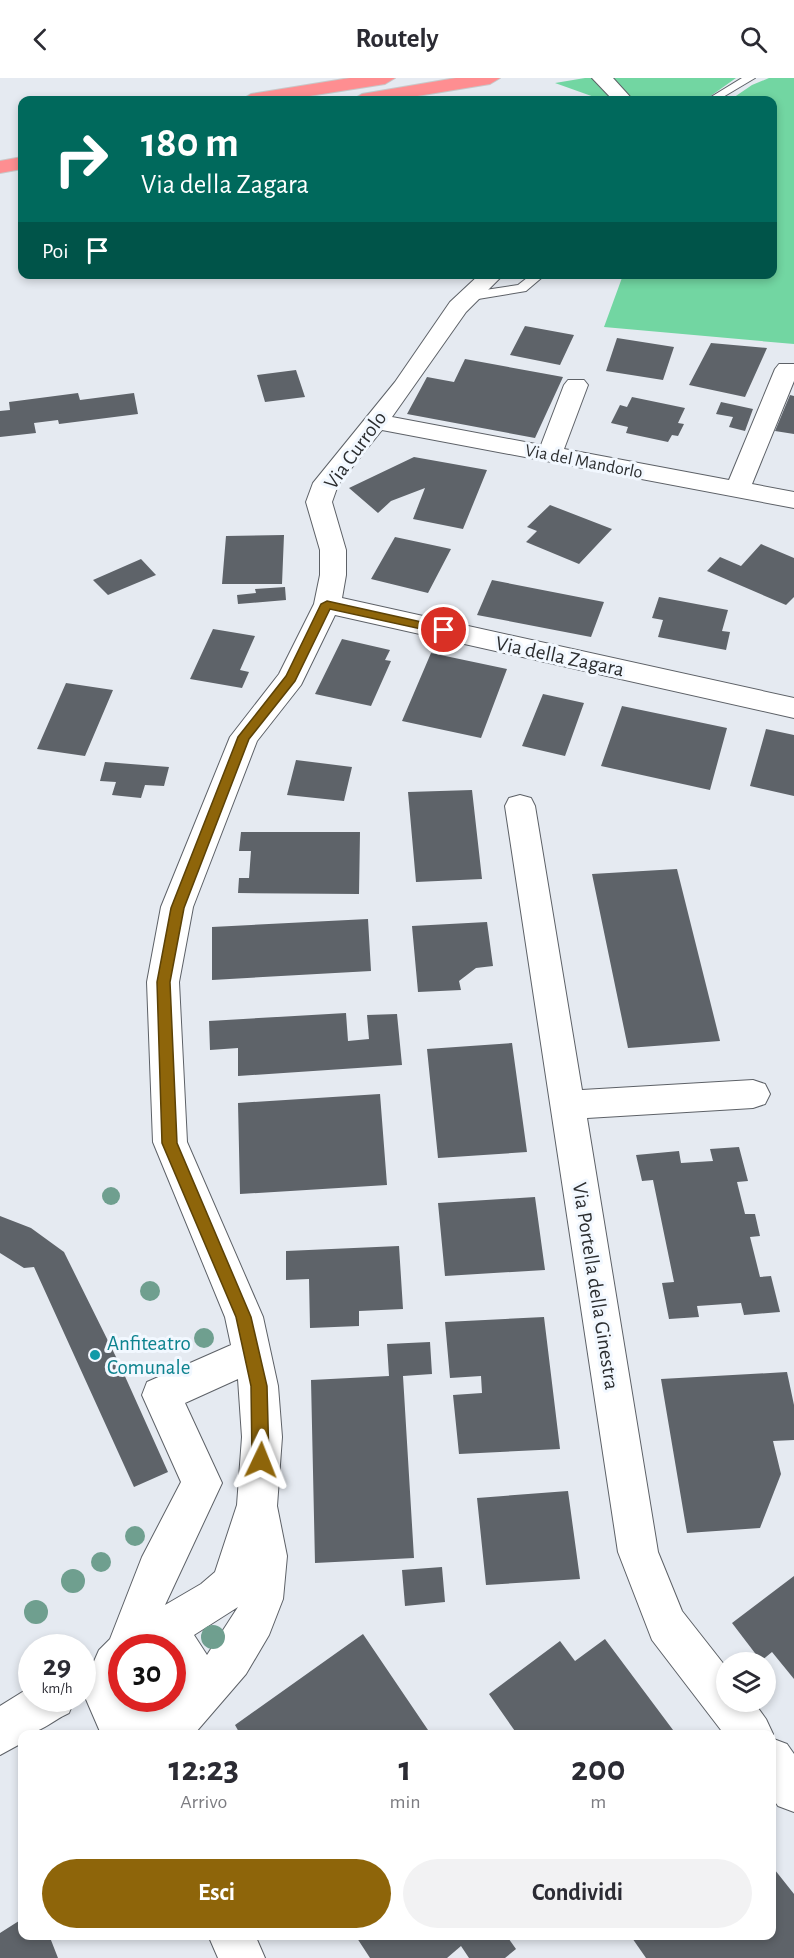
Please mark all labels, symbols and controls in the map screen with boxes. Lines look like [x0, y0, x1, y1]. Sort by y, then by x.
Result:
icon: back [24, 23, 57, 56]
icon: search [737, 23, 770, 56]
text: Routely [355, 25, 439, 52]
icon: right [42, 120, 120, 198]
text: 180 m [141, 122, 239, 164]
text: Via della Zagara [141, 171, 309, 198]
icon: arrive [81, 234, 114, 267]
text: Poi [42, 240, 69, 262]
street label: Via Currolo [320, 407, 391, 493]
street label: Via del Mandorlo [523, 442, 644, 482]
pin [418, 604, 469, 655]
icon: arrive [427, 613, 460, 646]
street label: Via della Zagara [494, 633, 626, 680]
street label: Via Portella della Ginestra [569, 1181, 622, 1392]
place label: Anfiteatro Comunale [107, 1333, 191, 1378]
marker: Anfiteatro Comunale [88, 1348, 102, 1362]
position arrow [229, 1428, 293, 1492]
speed limit sign: 30 [108, 1634, 186, 1712]
text: 29 [43, 1651, 71, 1681]
map controls [716, 1652, 776, 1712]
button: layers [716, 1652, 776, 1712]
text: km/h [42, 1681, 72, 1696]
text: 12:23 [168, 1751, 239, 1787]
text: 1 [399, 1751, 412, 1787]
text: 200 [571, 1751, 626, 1787]
text: Arrivo [180, 1792, 227, 1812]
text: min [389, 1792, 421, 1812]
text: m [590, 1792, 606, 1812]
button: Esci [42, 1859, 391, 1928]
button: Condividi [403, 1859, 752, 1928]

